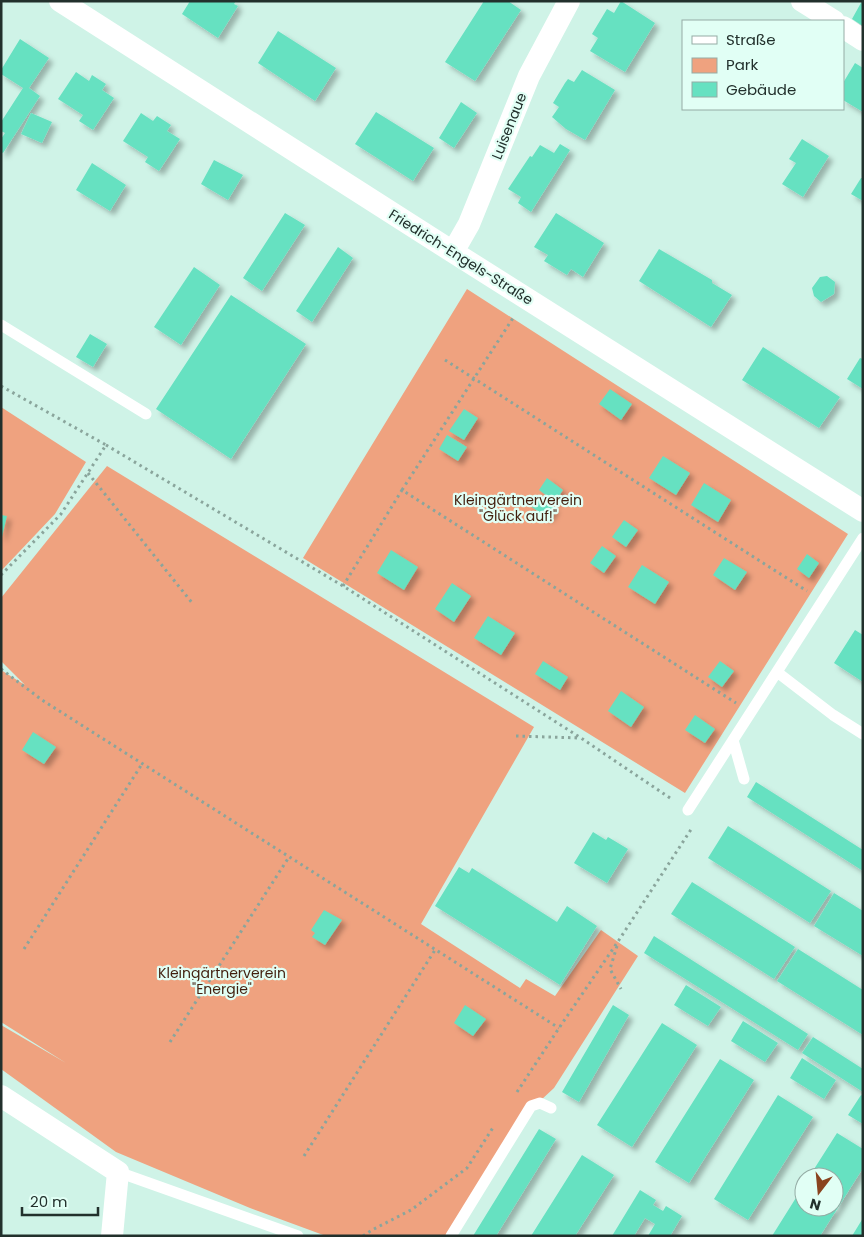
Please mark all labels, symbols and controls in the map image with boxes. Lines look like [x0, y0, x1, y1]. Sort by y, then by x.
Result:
legend [682, 20, 844, 110]
text: Straße [726, 29, 776, 50]
text: Park [726, 54, 758, 75]
text: Gebäude [726, 79, 796, 100]
street label: Luisenaue [487, 89, 532, 162]
street label: Friedrich-Engels-Straße [385, 204, 537, 310]
park label: Kleingärtnerverein "Glück auf!" [454, 490, 582, 526]
park label: Kleingärtnerverein "Energie" [158, 963, 286, 999]
north arrow [794, 1167, 844, 1217]
scale bar [22, 1184, 99, 1216]
text: 20 m [30, 1191, 68, 1212]
text: N [808, 1193, 823, 1216]

